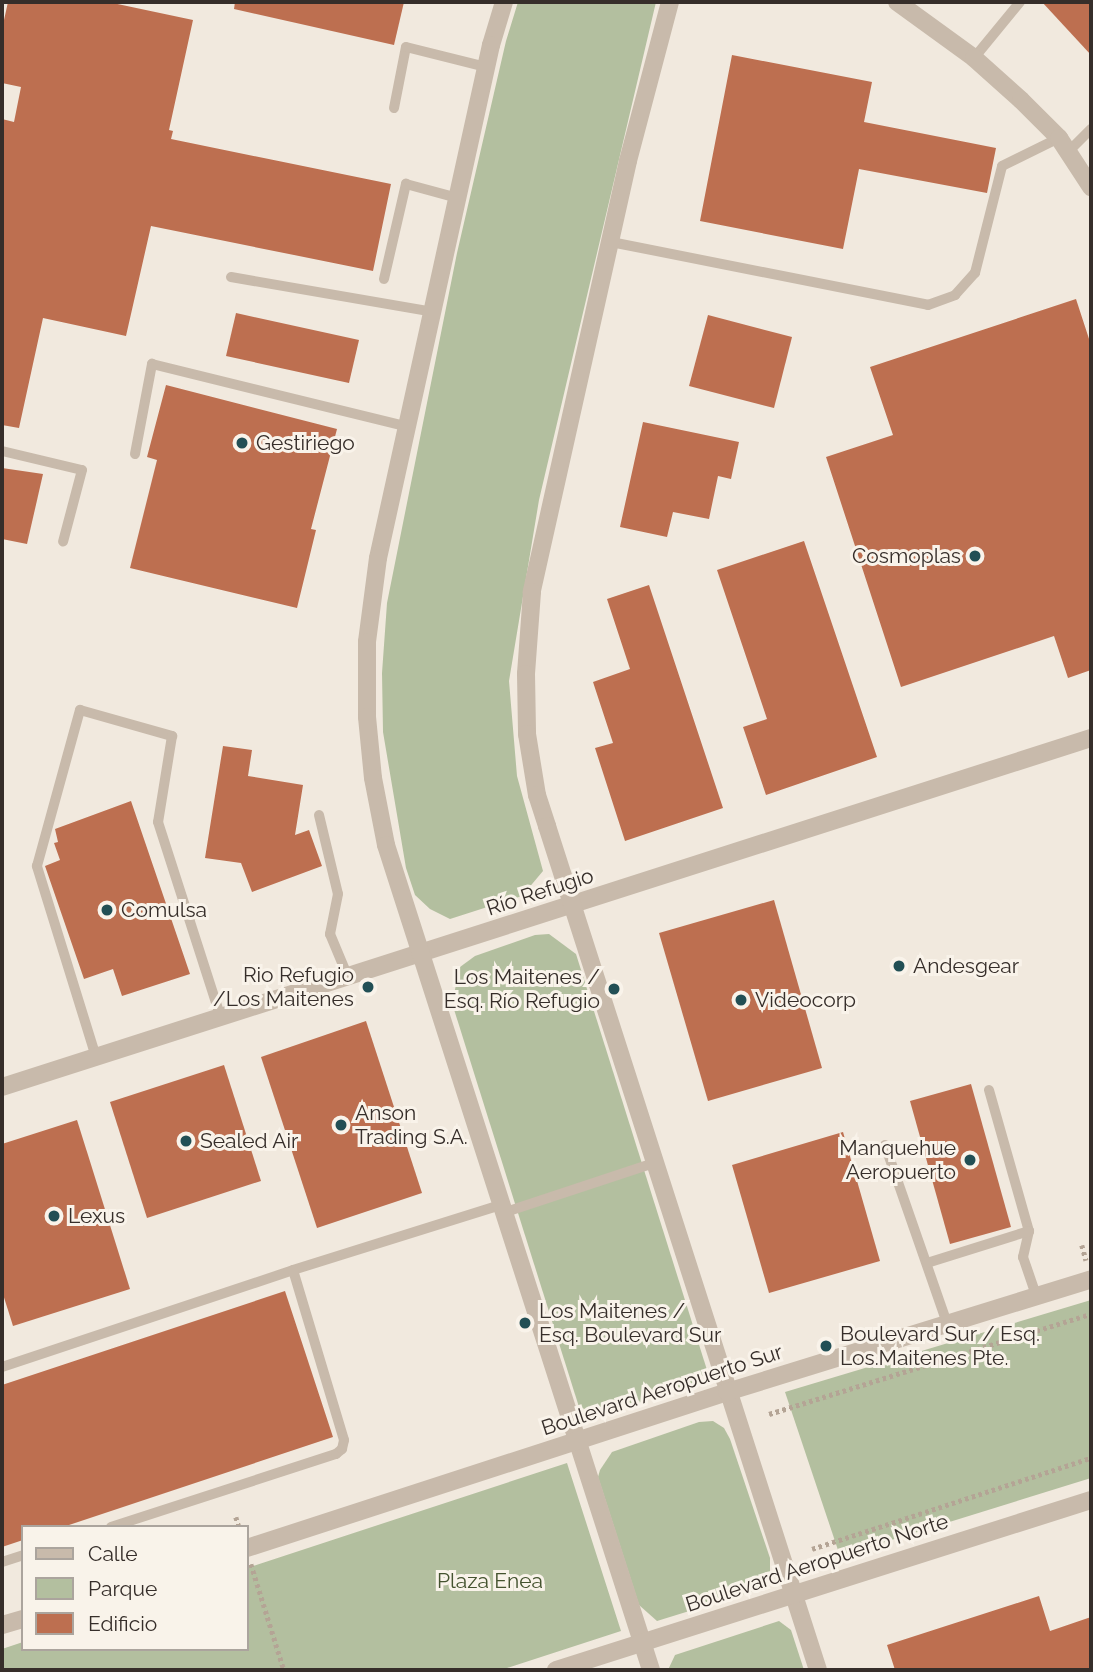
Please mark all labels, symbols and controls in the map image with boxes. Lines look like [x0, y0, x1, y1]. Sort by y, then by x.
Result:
place label: Gestiriego [256, 430, 355, 456]
marker: Gestiriego [234, 435, 250, 451]
place label: Cosmoplas [852, 543, 961, 569]
marker: Cosmoplas [967, 548, 983, 564]
street label: Río Refugio [483, 863, 597, 921]
place label: Comulsa [121, 897, 207, 923]
marker: Comulsa [99, 902, 115, 918]
place label: Andesgear [913, 953, 1019, 979]
marker: Andesgear [891, 958, 907, 974]
place label: Rio Refugio /Los Maitenes [213, 962, 354, 1012]
place label: Los Maitenes / Esq. Río Refugio [444, 964, 600, 1014]
marker: Rio Refugio /Los Maitenes [360, 979, 376, 995]
marker: Los Maitenes / Esq. Río Refugio [606, 981, 622, 997]
place label: Videocorp [755, 987, 856, 1013]
marker: Videocorp [733, 992, 749, 1008]
place label: Anson Trading S.A. [355, 1100, 468, 1150]
marker: Anson Trading S.A. [333, 1117, 349, 1133]
place label: Sealed Air [200, 1128, 299, 1154]
marker: Sealed Air [178, 1133, 194, 1149]
place label: Manquehue Aeropuerto [839, 1135, 956, 1185]
marker: Manquehue Aeropuerto [962, 1152, 978, 1168]
place label: Lexus [68, 1203, 125, 1229]
marker: Lexus [46, 1208, 62, 1224]
place label: Los Maitenes / Esq. Boulevard Sur [539, 1298, 721, 1348]
marker: Los Maitenes / Esq. Boulevard Sur [517, 1315, 533, 1331]
place label: Boulevard Sur / Esq. Los.Maitenes Pte. [840, 1321, 1040, 1371]
marker: Boulevard Sur / Esq. Los.Maitenes Pte. [818, 1338, 834, 1354]
street label: Boulevard Aeropuerto Sur [538, 1339, 786, 1441]
street label: Boulevard Aeropuerto Norte [682, 1508, 952, 1618]
legend [21, 1525, 248, 1651]
text: Calle [88, 1541, 138, 1566]
park label: Plaza Enea [437, 1568, 543, 1594]
text: Parque [88, 1576, 157, 1601]
text: Edificio [88, 1611, 157, 1636]

